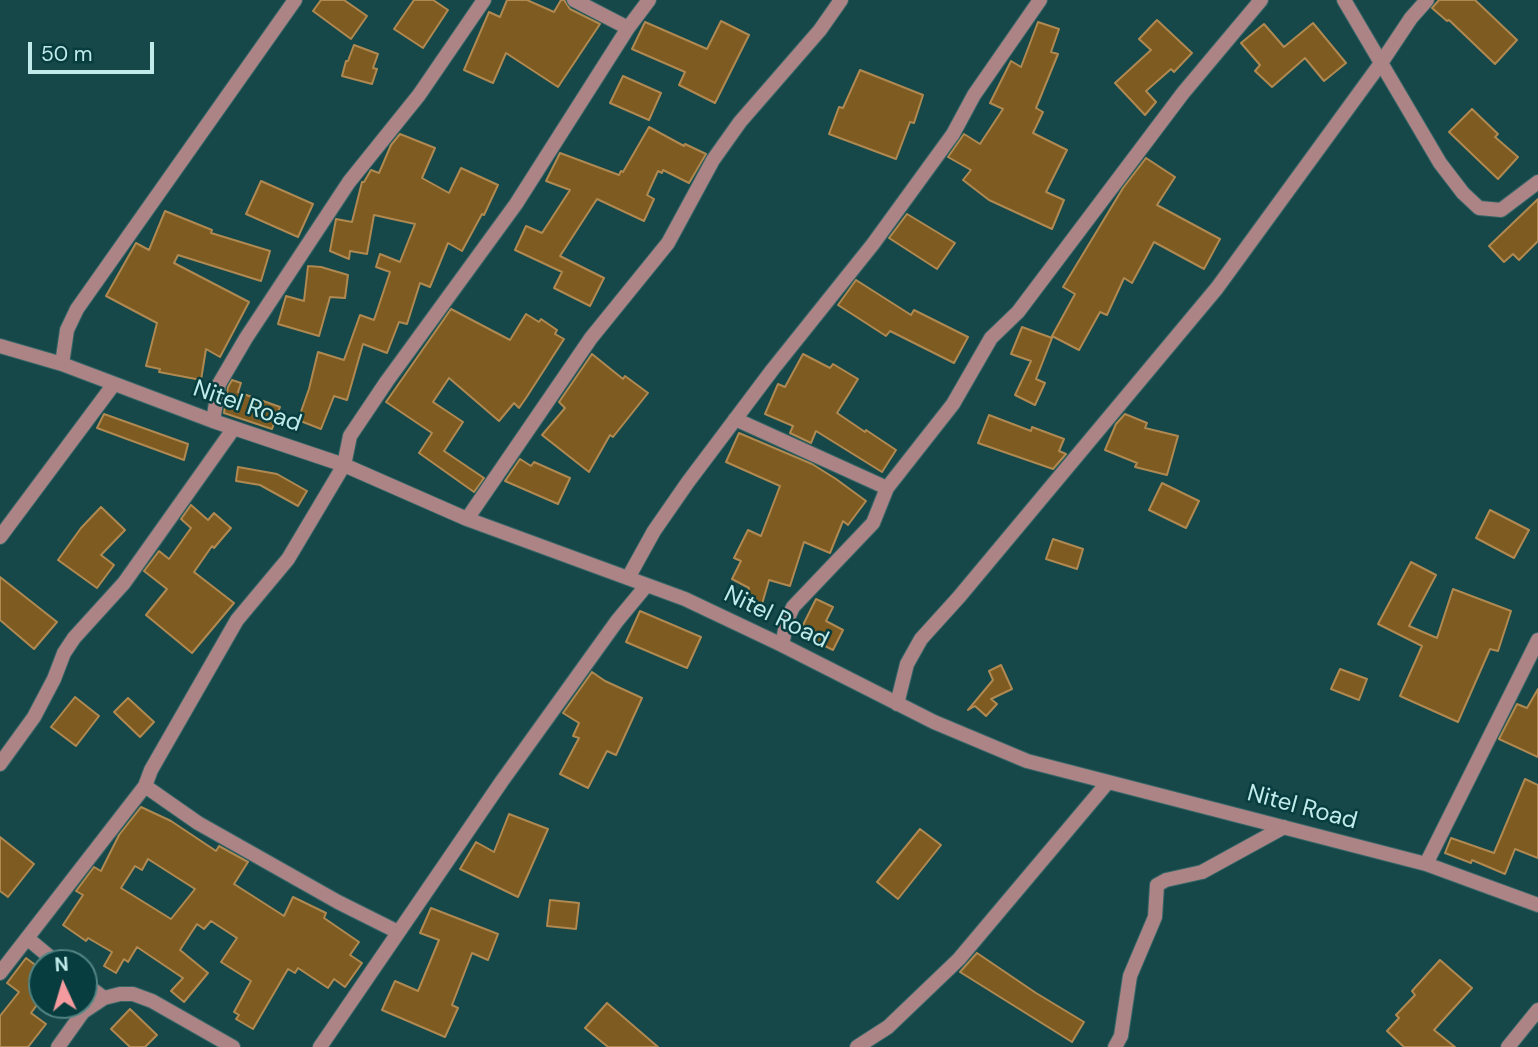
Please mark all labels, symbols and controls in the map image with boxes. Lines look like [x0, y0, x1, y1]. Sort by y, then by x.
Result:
scale bar [32, 28, 158, 72]
text: 50 m [41, 40, 92, 68]
street label: Nitel Road [189, 375, 305, 439]
street label: Nitel Road [719, 580, 833, 656]
street label: Nitel Road [1244, 780, 1360, 836]
north arrow [28, 949, 98, 1019]
text: N [54, 952, 69, 978]

